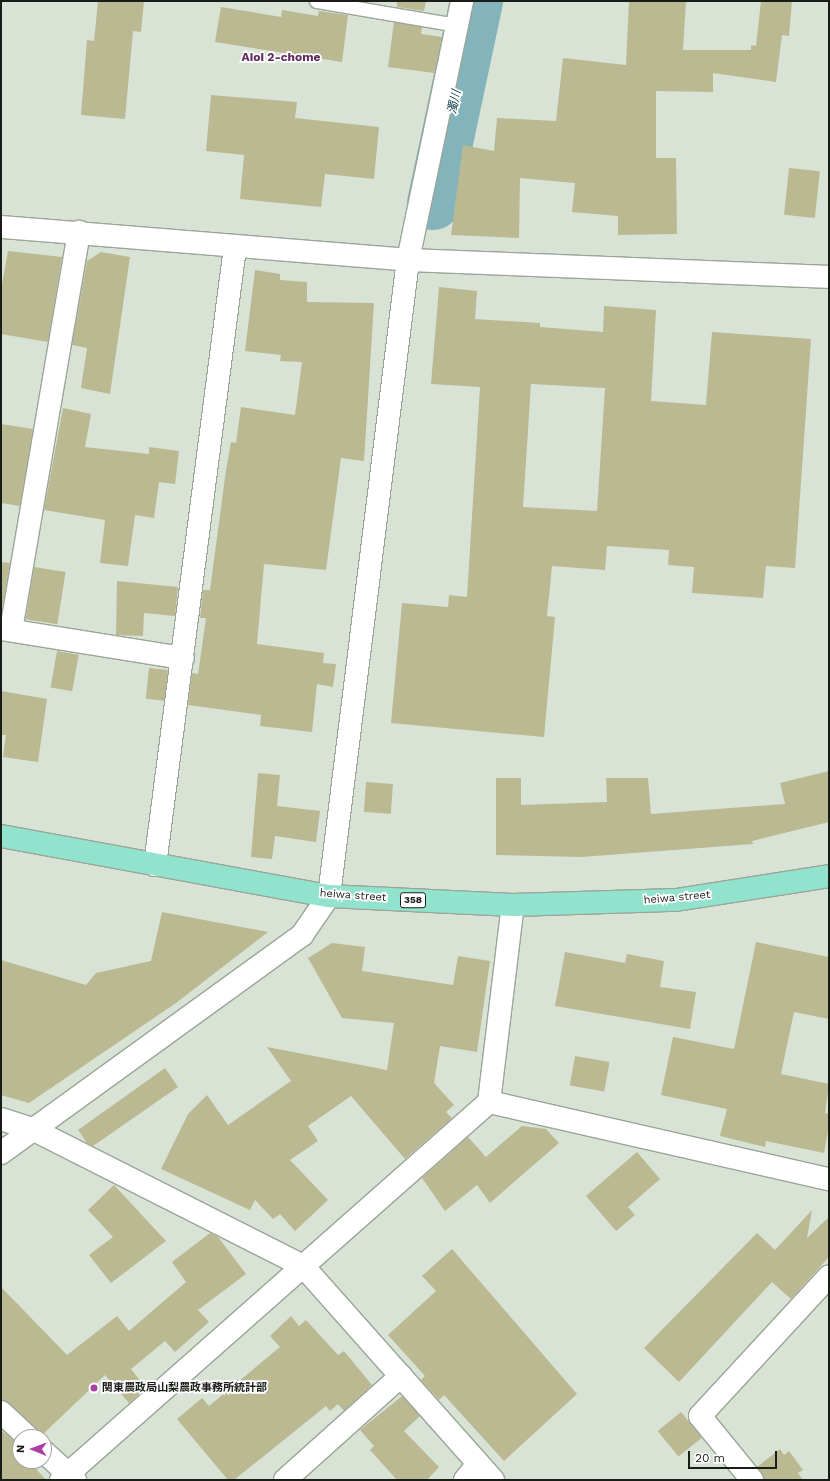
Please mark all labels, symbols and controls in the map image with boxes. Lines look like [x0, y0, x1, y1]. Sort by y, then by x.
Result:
district label: Aioi 2-chome [242, 51, 320, 65]
water label: 濁川 [445, 89, 465, 115]
street label: heiwa street [319, 887, 387, 905]
street label: heiwa street [643, 889, 711, 907]
road number: 358 [399, 892, 427, 908]
place label: 関東農政局山梨農政事務所統計部 [102, 1381, 267, 1395]
marker: 関東農政局山梨農政事務所統計部 [89, 1383, 99, 1393]
north arrow [12, 1429, 52, 1469]
scale bar [690, 1443, 779, 1469]
text: N [14, 1445, 27, 1453]
text: 20 m [695, 1451, 725, 1465]

